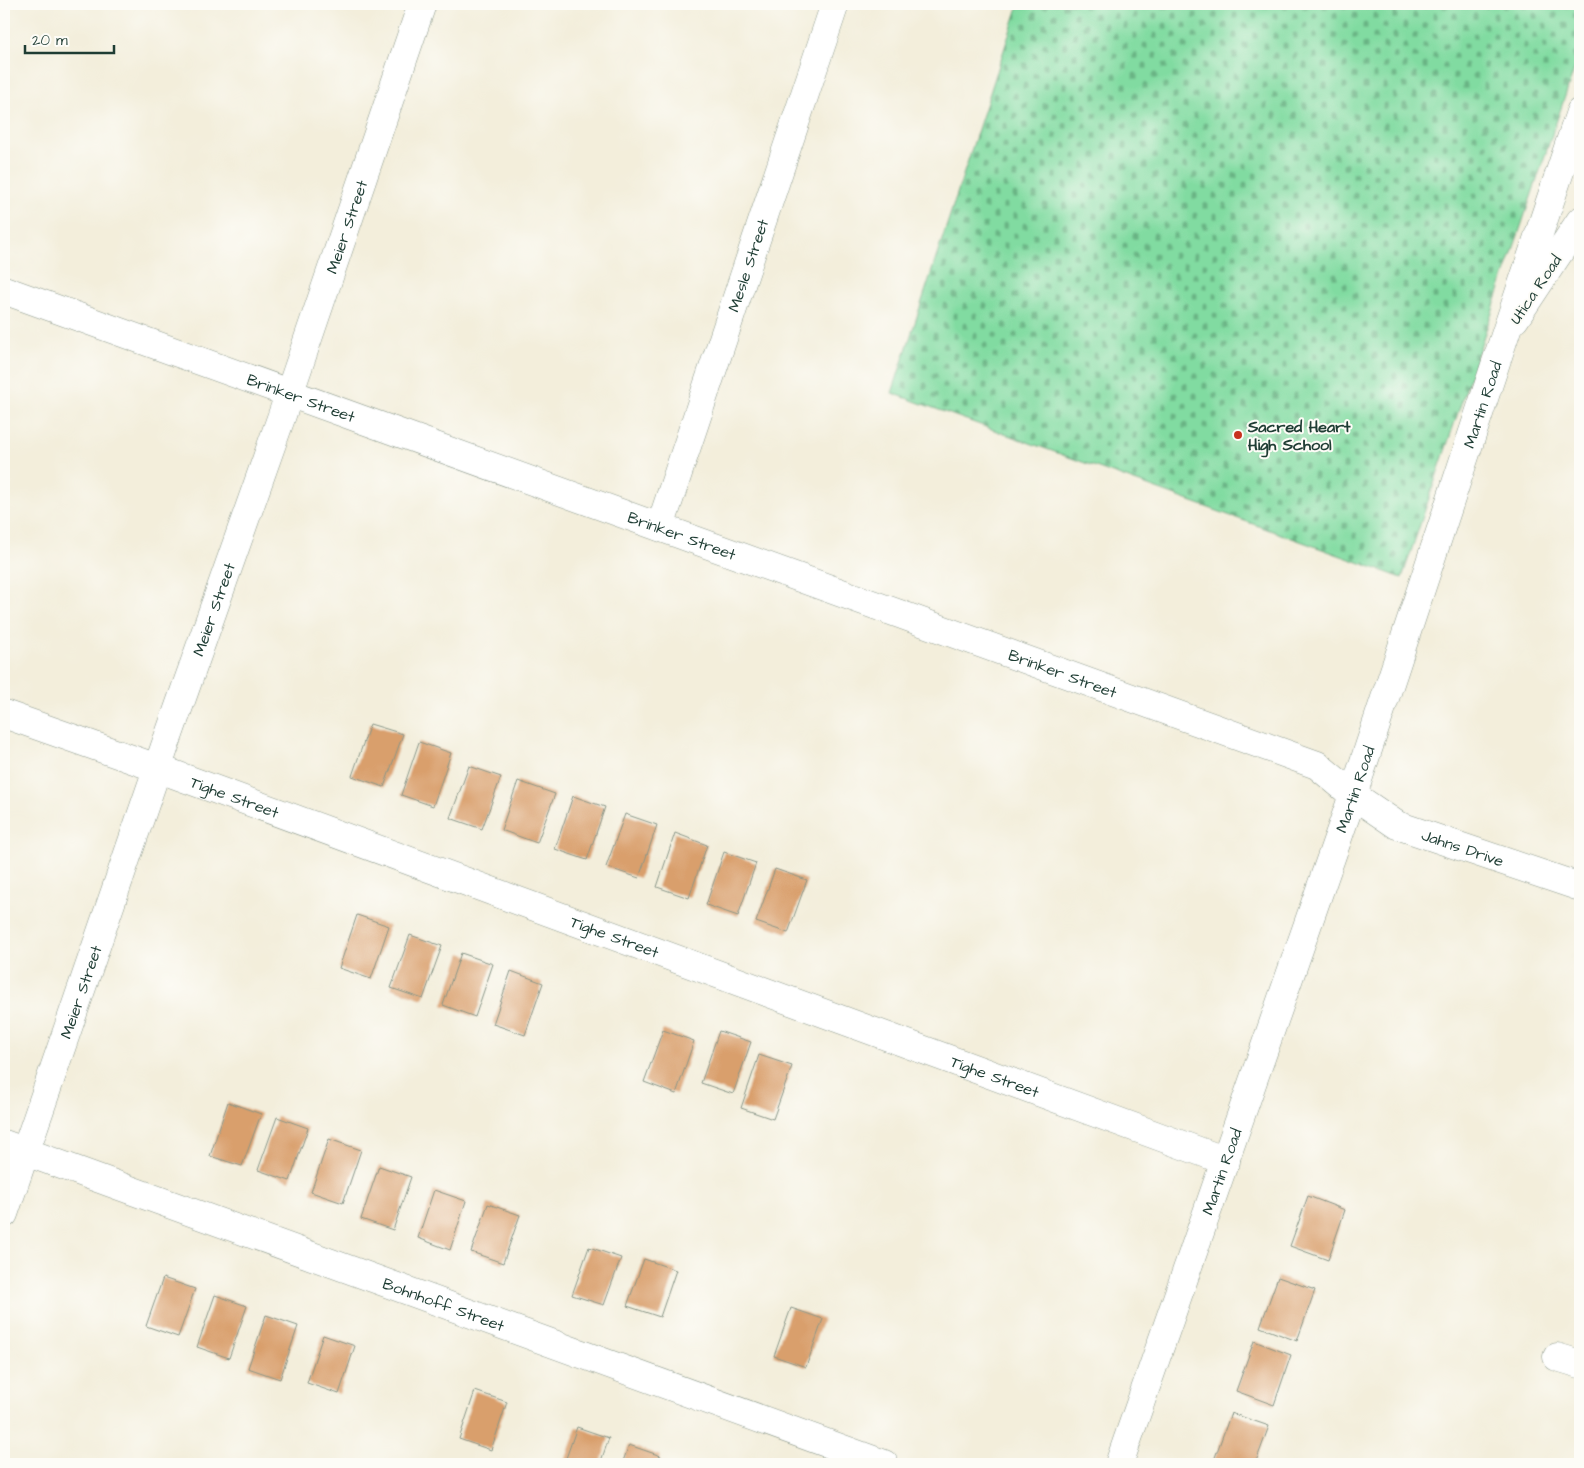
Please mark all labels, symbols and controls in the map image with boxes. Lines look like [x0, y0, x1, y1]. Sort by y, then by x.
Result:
scale bar [25, 22, 114, 54]
text: 20 m [32, 30, 68, 51]
street label: Meier Street [321, 177, 373, 277]
street label: Mesle Street [723, 216, 774, 315]
street label: Utica Road [1505, 251, 1567, 329]
street label: Martin Road [1458, 359, 1508, 451]
street label: Brinker Street [244, 369, 359, 428]
place label: Sacred Heart High School [1247, 416, 1351, 458]
marker: Sacred Heart High School [1232, 429, 1244, 441]
street label: Brinker Street [624, 507, 739, 566]
street label: Meier Street [188, 559, 241, 659]
street label: Brinker Street [1005, 644, 1120, 704]
street label: Martin Road [1331, 743, 1381, 836]
street label: Tighe Street [187, 771, 282, 824]
street label: Jahns Drive [1419, 824, 1507, 873]
street label: Tighe Street [567, 911, 662, 964]
street label: Meier Street [55, 942, 108, 1042]
street label: Tighe Street [947, 1051, 1043, 1104]
street label: Martin Road [1197, 1125, 1248, 1218]
street label: Bohnhoff Street [380, 1273, 508, 1337]

